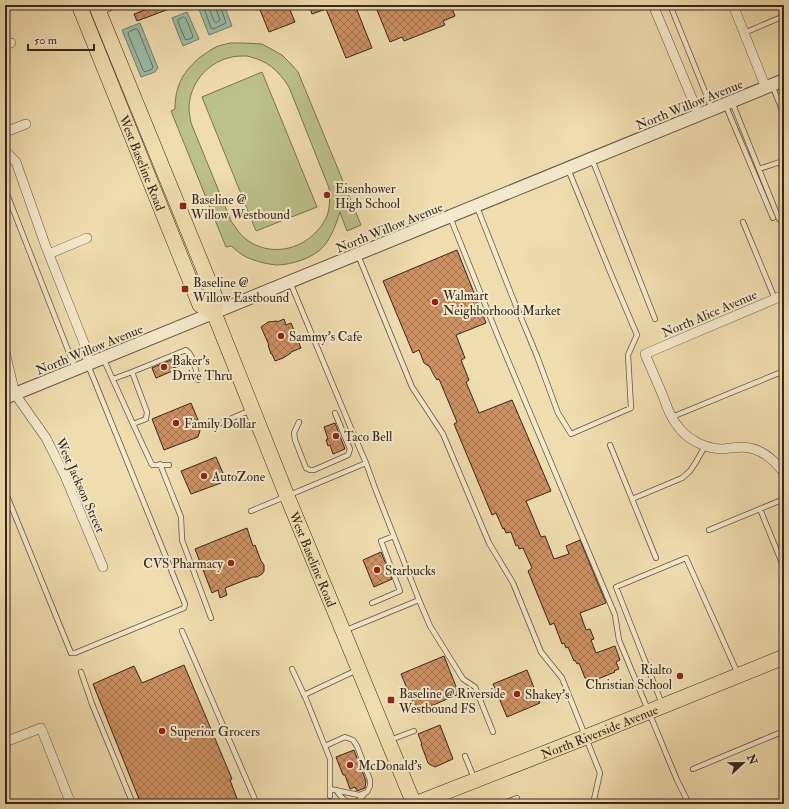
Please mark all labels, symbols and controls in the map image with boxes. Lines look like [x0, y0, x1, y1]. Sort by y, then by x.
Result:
scale bar [28, 26, 94, 52]
text: 50 m [34, 33, 58, 48]
street label: North Willow Avenue [633, 76, 746, 134]
street label: West Baseline Road [115, 112, 168, 214]
place label: Eisenhower High School [335, 181, 401, 212]
marker: Eisenhower High School [322, 190, 332, 200]
place label: Baseline @ Willow Westbound [190, 192, 290, 223]
street label: North Willow Avenue [333, 199, 446, 257]
marker: Baseline @ Willow Westbound [178, 201, 188, 211]
place label: Baseline @ Willow Eastbound [192, 275, 290, 306]
marker: Baseline @ Willow Eastbound [180, 284, 190, 294]
street label: North Alice Avenue [659, 286, 760, 341]
place label: Walmart Neighborhood Market [442, 288, 561, 319]
marker: Walmart Neighborhood Market [430, 297, 440, 307]
street label: North Willow Avenue [33, 321, 146, 379]
place label: Sammy's Cafe [289, 329, 363, 346]
marker: Sammy's Cafe [276, 331, 286, 341]
place label: Baker's Drive Thru [172, 353, 233, 384]
marker: Baker's Drive Thru [159, 362, 169, 372]
place label: Family Dollar [184, 416, 256, 433]
marker: Family Dollar [171, 418, 181, 428]
place label: Taco Bell [344, 429, 393, 445]
marker: Taco Bell [331, 431, 341, 441]
street label: West Jackson Street [52, 435, 108, 535]
place label: AutoZone [211, 469, 266, 485]
marker: AutoZone [199, 471, 209, 481]
street label: West Baseline Road [285, 509, 339, 610]
place label: CVS Pharmacy [143, 556, 223, 573]
marker: CVS Pharmacy [226, 558, 236, 568]
place label: Starbucks [385, 563, 436, 579]
marker: Starbucks [372, 565, 382, 575]
place label: Rialto Christian School [585, 662, 673, 693]
marker: Rialto Christian School [675, 671, 685, 681]
place label: Baseline @ Riverside Westbound FS [398, 686, 506, 717]
place label: Shakey's [525, 687, 570, 704]
marker: Shakey's [512, 689, 522, 699]
marker: Baseline @ Riverside Westbound FS [386, 695, 396, 705]
street label: North Riverside Avenue [539, 702, 661, 763]
place label: Superior Grocers [170, 724, 260, 741]
marker: Superior Grocers [157, 726, 167, 736]
north arrow [723, 743, 763, 783]
text: N [744, 752, 760, 768]
place label: McDonald's [358, 758, 422, 774]
marker: McDonald's [345, 760, 355, 770]

